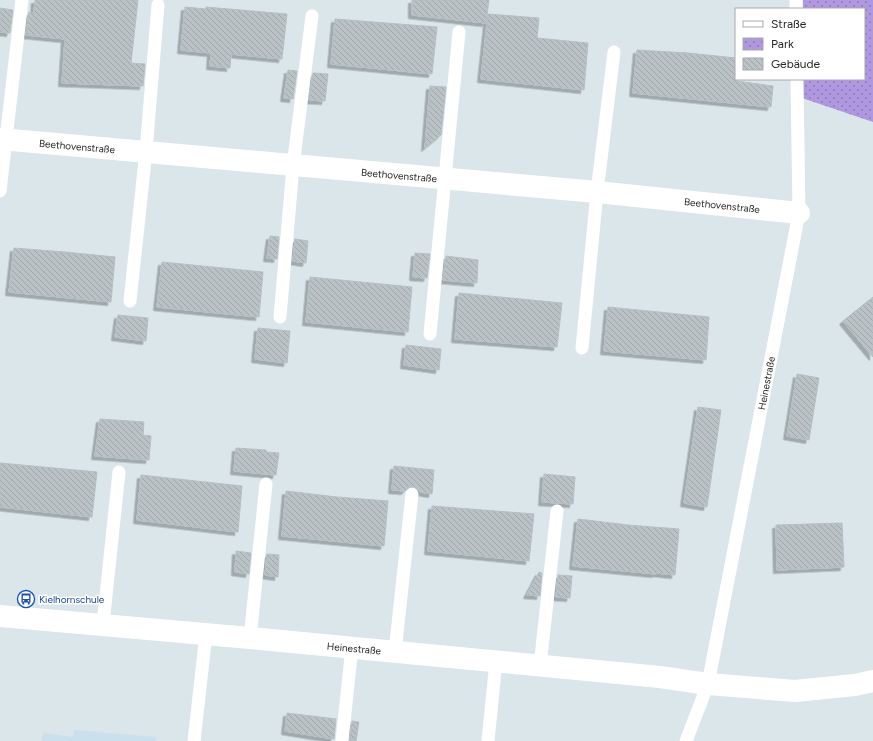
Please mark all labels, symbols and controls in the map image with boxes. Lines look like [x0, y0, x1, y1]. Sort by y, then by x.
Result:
legend [735, 8, 865, 80]
text: Straße [771, 17, 807, 31]
text: Park [771, 37, 794, 51]
text: Gebäude [771, 57, 821, 71]
street label: Beethovenstraße [38, 137, 116, 156]
street label: Beethovenstraße [360, 166, 438, 185]
street label: Beethovenstraße [683, 195, 761, 216]
street label: Heinestraße [755, 355, 778, 411]
bus stop icon: Kielhornschule [16, 589, 36, 609]
place label: Kielhornschule [39, 593, 105, 606]
street label: Heinestraße [326, 640, 382, 657]

